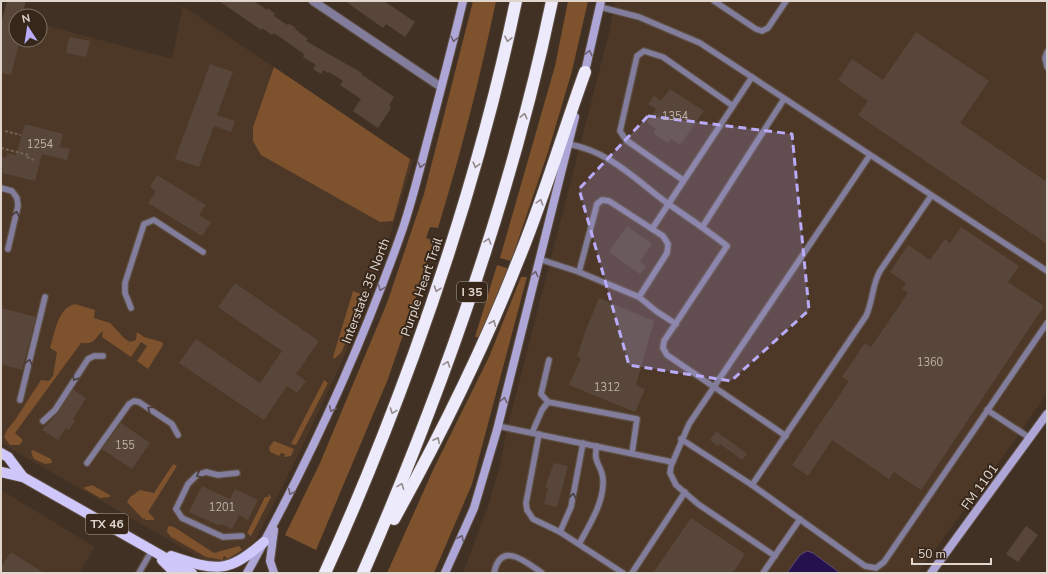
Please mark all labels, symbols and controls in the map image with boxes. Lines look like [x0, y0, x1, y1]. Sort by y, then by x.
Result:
north arrow [8, 8, 48, 48]
text: N [20, 11, 32, 27]
one-way arrow [451, 36, 459, 42]
one-way arrow [504, 36, 512, 42]
one-way arrow [585, 50, 593, 56]
house number: 1354 [662, 109, 689, 124]
one-way arrow [520, 113, 528, 119]
house number: 1254 [27, 137, 54, 152]
one-way arrow [417, 161, 426, 168]
one-way arrow [472, 161, 481, 168]
one-way arrow [535, 199, 544, 206]
one-way arrow [12, 211, 20, 217]
street label: Purple Heart Trail [397, 235, 447, 339]
street label: Interstate 35 North [338, 236, 394, 346]
one-way arrow [484, 238, 492, 245]
one-way arrow [531, 271, 539, 277]
road number: I 35 [457, 282, 487, 302]
one-way arrow [378, 285, 386, 292]
one-way arrow [433, 286, 442, 293]
one-way arrow [488, 320, 496, 328]
house number: 1360 [917, 355, 944, 370]
one-way arrow [25, 359, 33, 365]
one-way arrow [443, 361, 451, 368]
one-way arrow [72, 374, 80, 381]
house number: 1312 [594, 380, 620, 395]
one-way arrow [499, 397, 507, 404]
one-way arrow [328, 405, 336, 412]
one-way arrow [147, 406, 154, 414]
one-way arrow [389, 408, 397, 415]
one-way arrow [432, 437, 439, 444]
house number: 155 [115, 438, 135, 453]
street label: FM 1101 [957, 460, 1003, 514]
one-way arrow [196, 470, 204, 478]
one-way arrow [396, 482, 404, 489]
one-way arrow [288, 487, 296, 495]
one-way arrow [568, 493, 577, 499]
house number: 1201 [209, 500, 235, 515]
road number: TX 46 [86, 514, 128, 534]
one-way arrow [456, 534, 464, 542]
scale bar [912, 540, 991, 566]
text: 50 m [918, 546, 946, 562]

